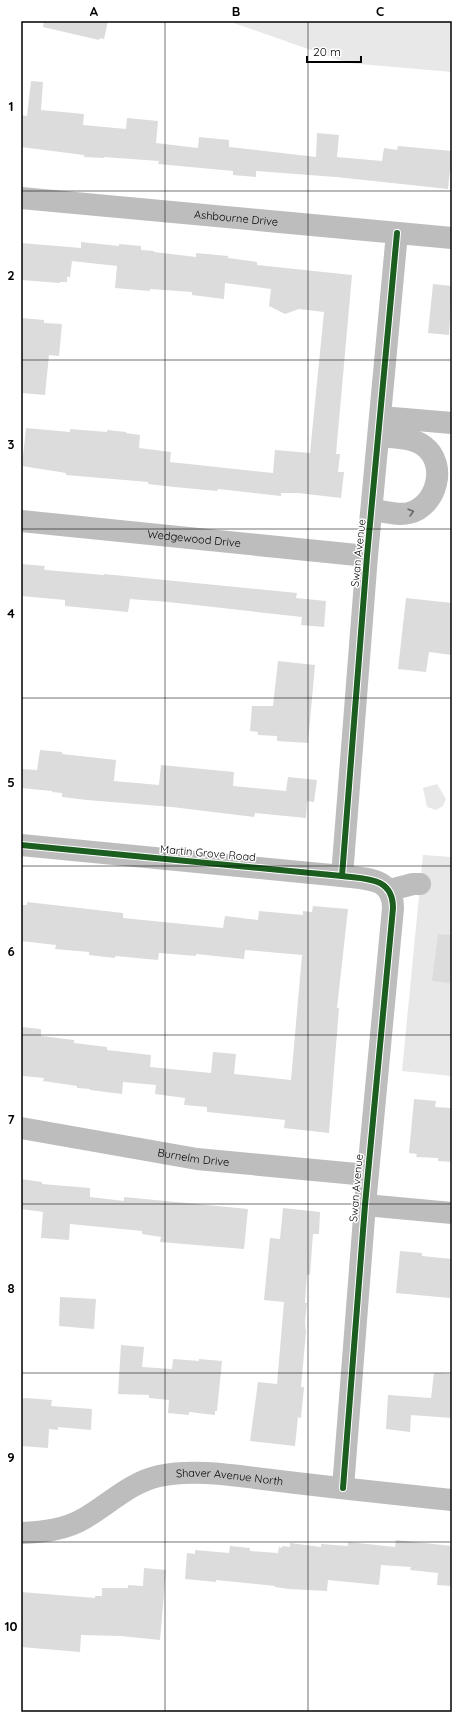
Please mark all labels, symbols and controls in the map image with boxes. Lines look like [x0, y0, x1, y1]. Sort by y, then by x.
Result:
text: A [90, 3, 99, 19]
text: B [232, 3, 240, 19]
text: C [376, 3, 384, 19]
scale bar [307, 38, 361, 64]
text: 20 m [313, 44, 341, 59]
text: 1 [8, 98, 14, 114]
street label: Ashbourne Drive [193, 207, 279, 229]
text: 2 [7, 267, 15, 283]
text: 3 [8, 436, 15, 452]
one-way arrow [407, 508, 414, 517]
street label: Swan Avenue [347, 518, 369, 588]
street label: Wedgewood Drive [147, 527, 242, 550]
text: 4 [7, 605, 15, 621]
text: 5 [7, 774, 15, 790]
street label: Martin Grove Road [160, 842, 256, 864]
text: 6 [7, 943, 15, 959]
text: 7 [7, 1111, 15, 1127]
street label: Burnelm Drive [156, 1145, 230, 1169]
street label: Swan Avenue [346, 1153, 366, 1223]
text: 8 [7, 1280, 15, 1296]
text: 9 [7, 1449, 15, 1465]
street label: Shaver Avenue North [175, 1466, 284, 1488]
text: 10 [4, 1618, 18, 1634]

